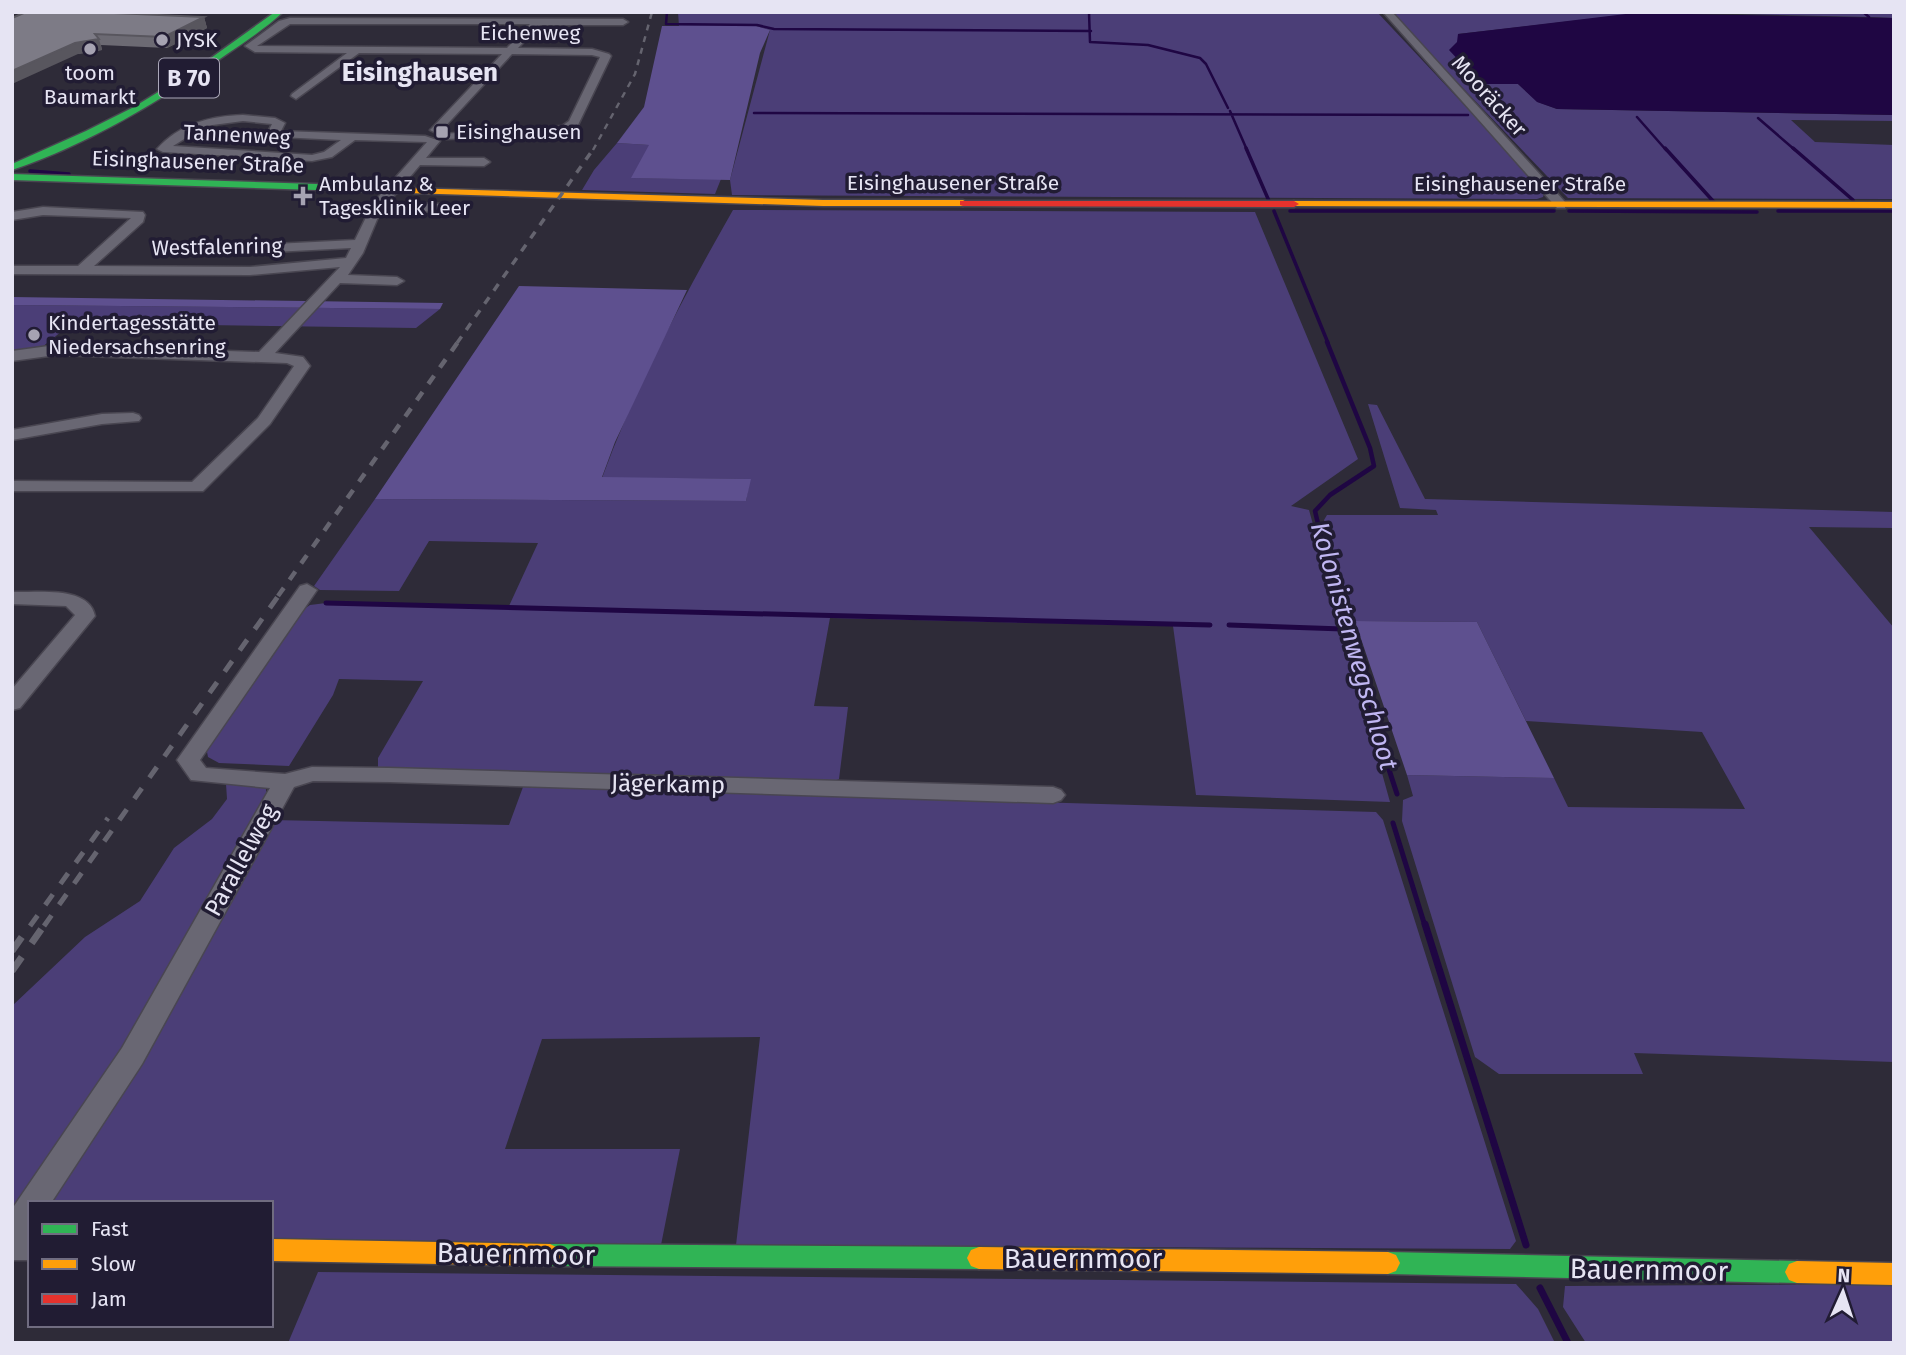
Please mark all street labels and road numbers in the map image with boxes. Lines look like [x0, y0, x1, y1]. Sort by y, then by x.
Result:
street label: Eichenweg [480, 20, 580, 46]
street label: Mooräcker [1446, 50, 1532, 142]
road number: B 70 [159, 58, 219, 97]
street label: Tannenweg [183, 119, 291, 151]
street label: Eisinghausener Straße [91, 145, 305, 179]
street label: Eisinghausener Straße [847, 170, 1059, 196]
street label: Eisinghausener Straße [1414, 171, 1626, 197]
street label: Westfalenring [151, 233, 283, 261]
street label: Jägerkamp [611, 769, 725, 799]
street label: Parallelweg [199, 799, 283, 921]
street label: Bauernmoor [436, 1236, 596, 1272]
street label: Bauernmoor [1004, 1242, 1162, 1275]
street label: Bauernmoor [1569, 1252, 1729, 1288]

